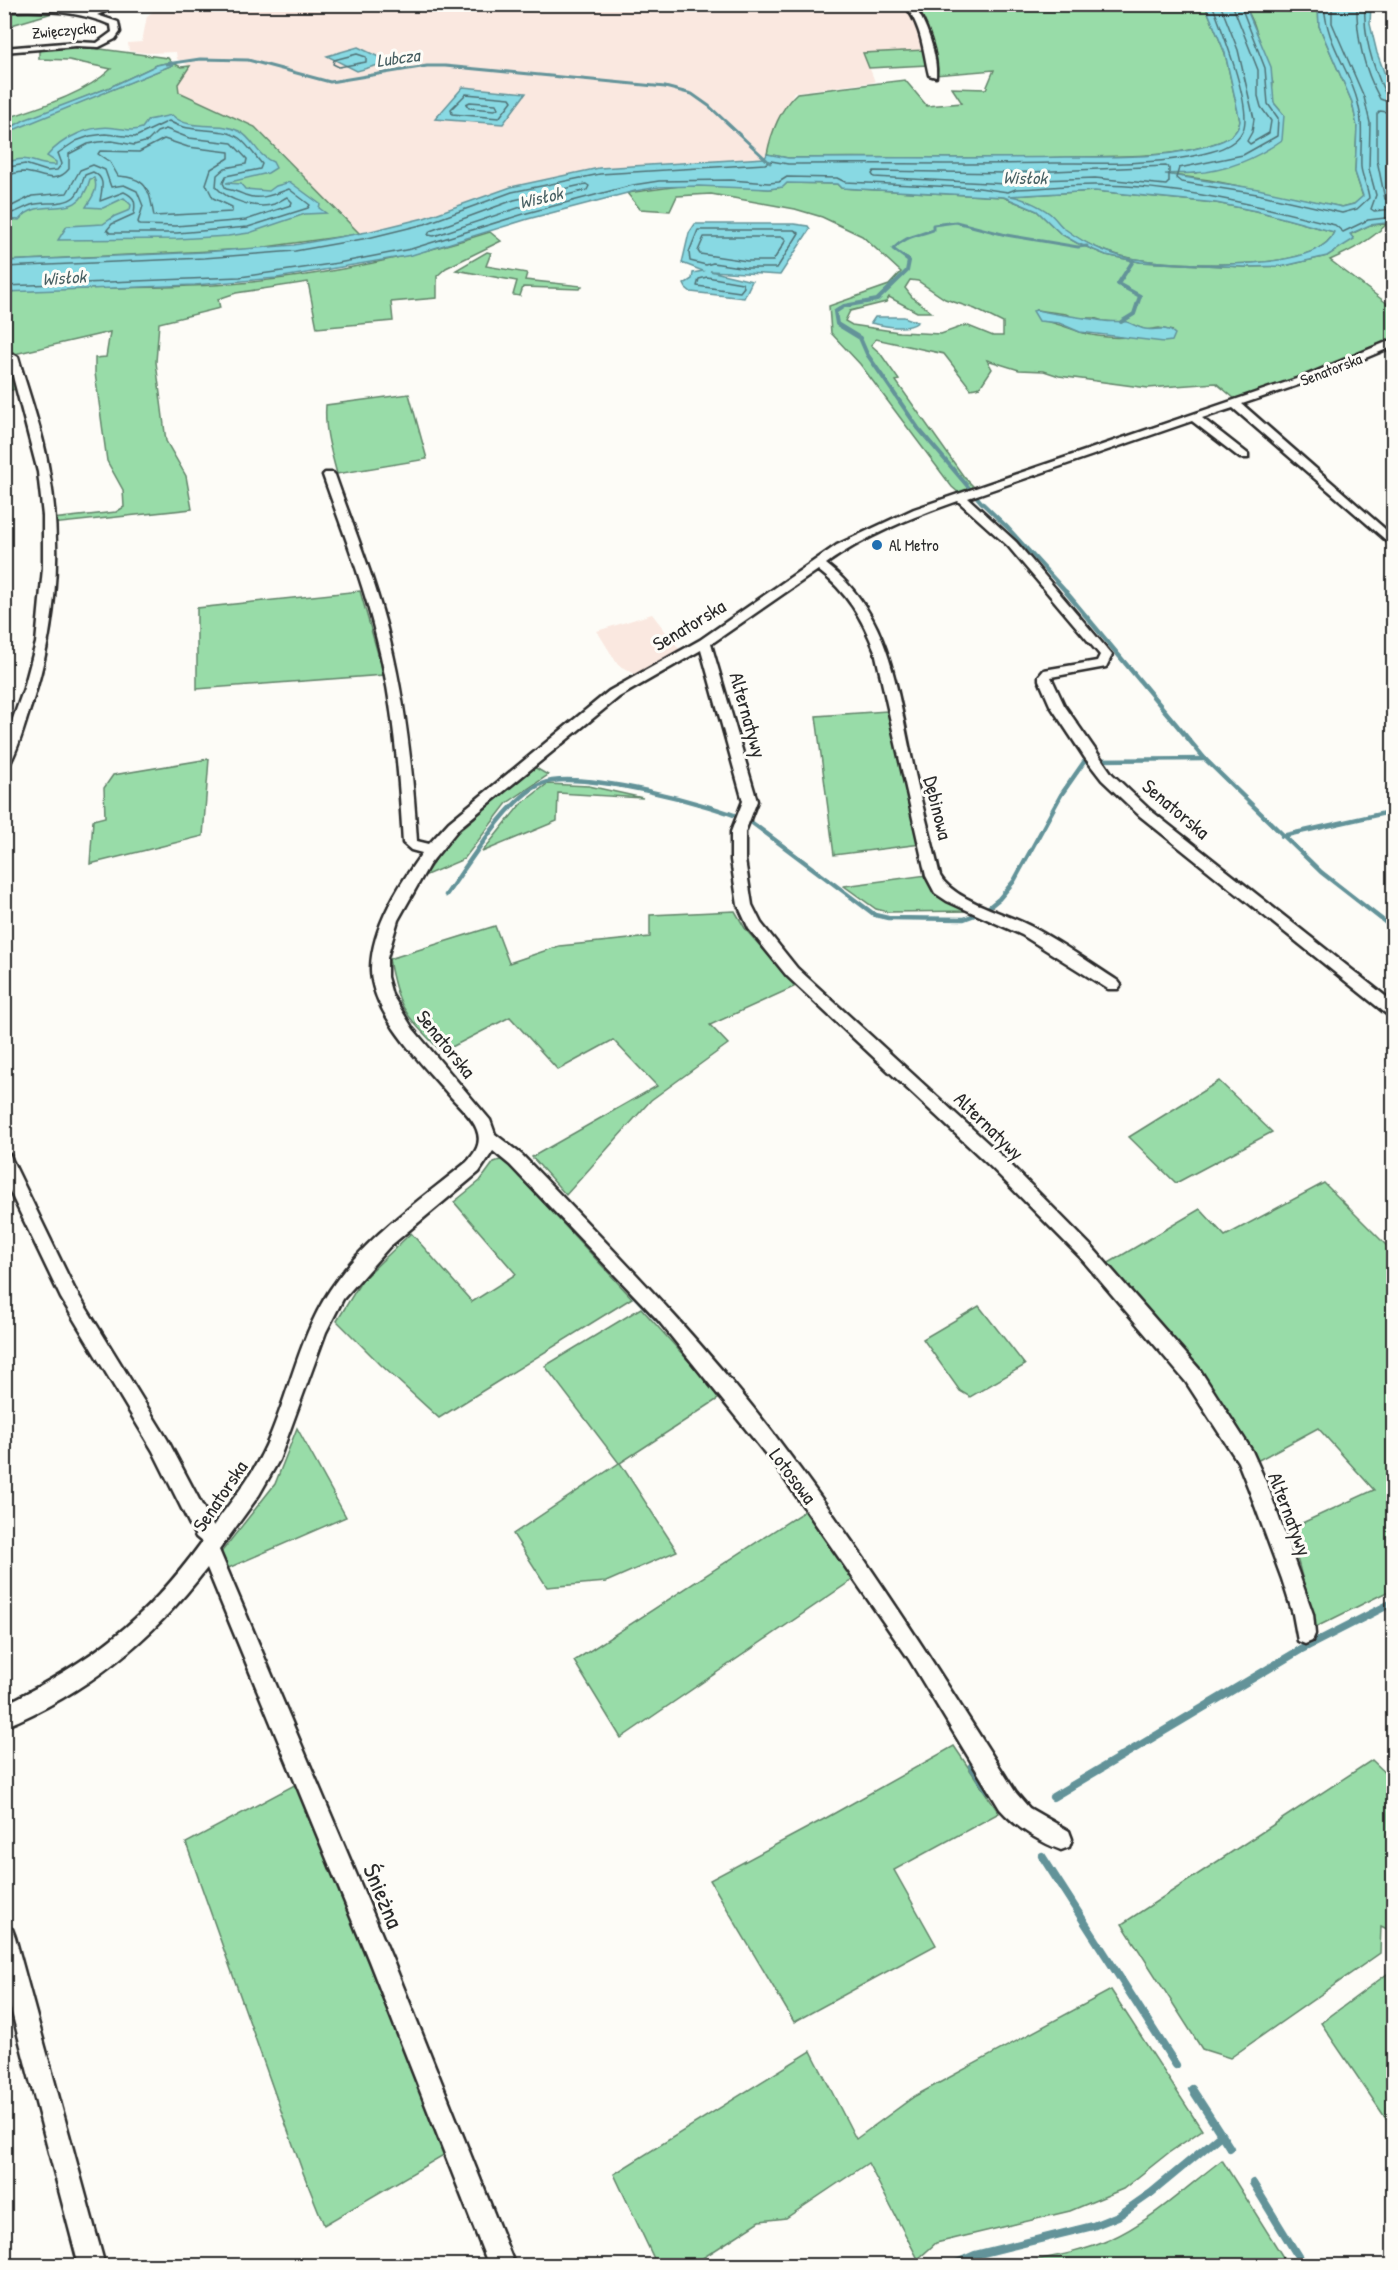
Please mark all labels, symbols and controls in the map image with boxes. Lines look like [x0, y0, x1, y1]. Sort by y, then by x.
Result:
street label: Zwięczycka [31, 16, 97, 44]
water label: Lubcza [375, 42, 423, 73]
water label: Wisłok [1003, 165, 1049, 190]
water label: Wisłok [517, 180, 566, 215]
water label: Wisłok [41, 263, 88, 291]
street label: Senatorska [1297, 347, 1365, 391]
place label: Al Metro [889, 534, 939, 556]
marker: Al Metro [870, 538, 884, 552]
street label: Senatorska [647, 592, 730, 657]
street label: Alternatywy [723, 669, 774, 761]
street label: Senatorska [1137, 772, 1216, 845]
street label: Dębinowa [918, 773, 959, 843]
street label: Senatorska [411, 1004, 482, 1084]
street label: Alternatywy [948, 1086, 1030, 1166]
street label: Lotosowa [764, 1442, 823, 1509]
street label: Senatorska [186, 1455, 253, 1537]
street label: Alternatywy [1262, 1468, 1319, 1560]
street label: Śnieżna [356, 1858, 412, 1933]

